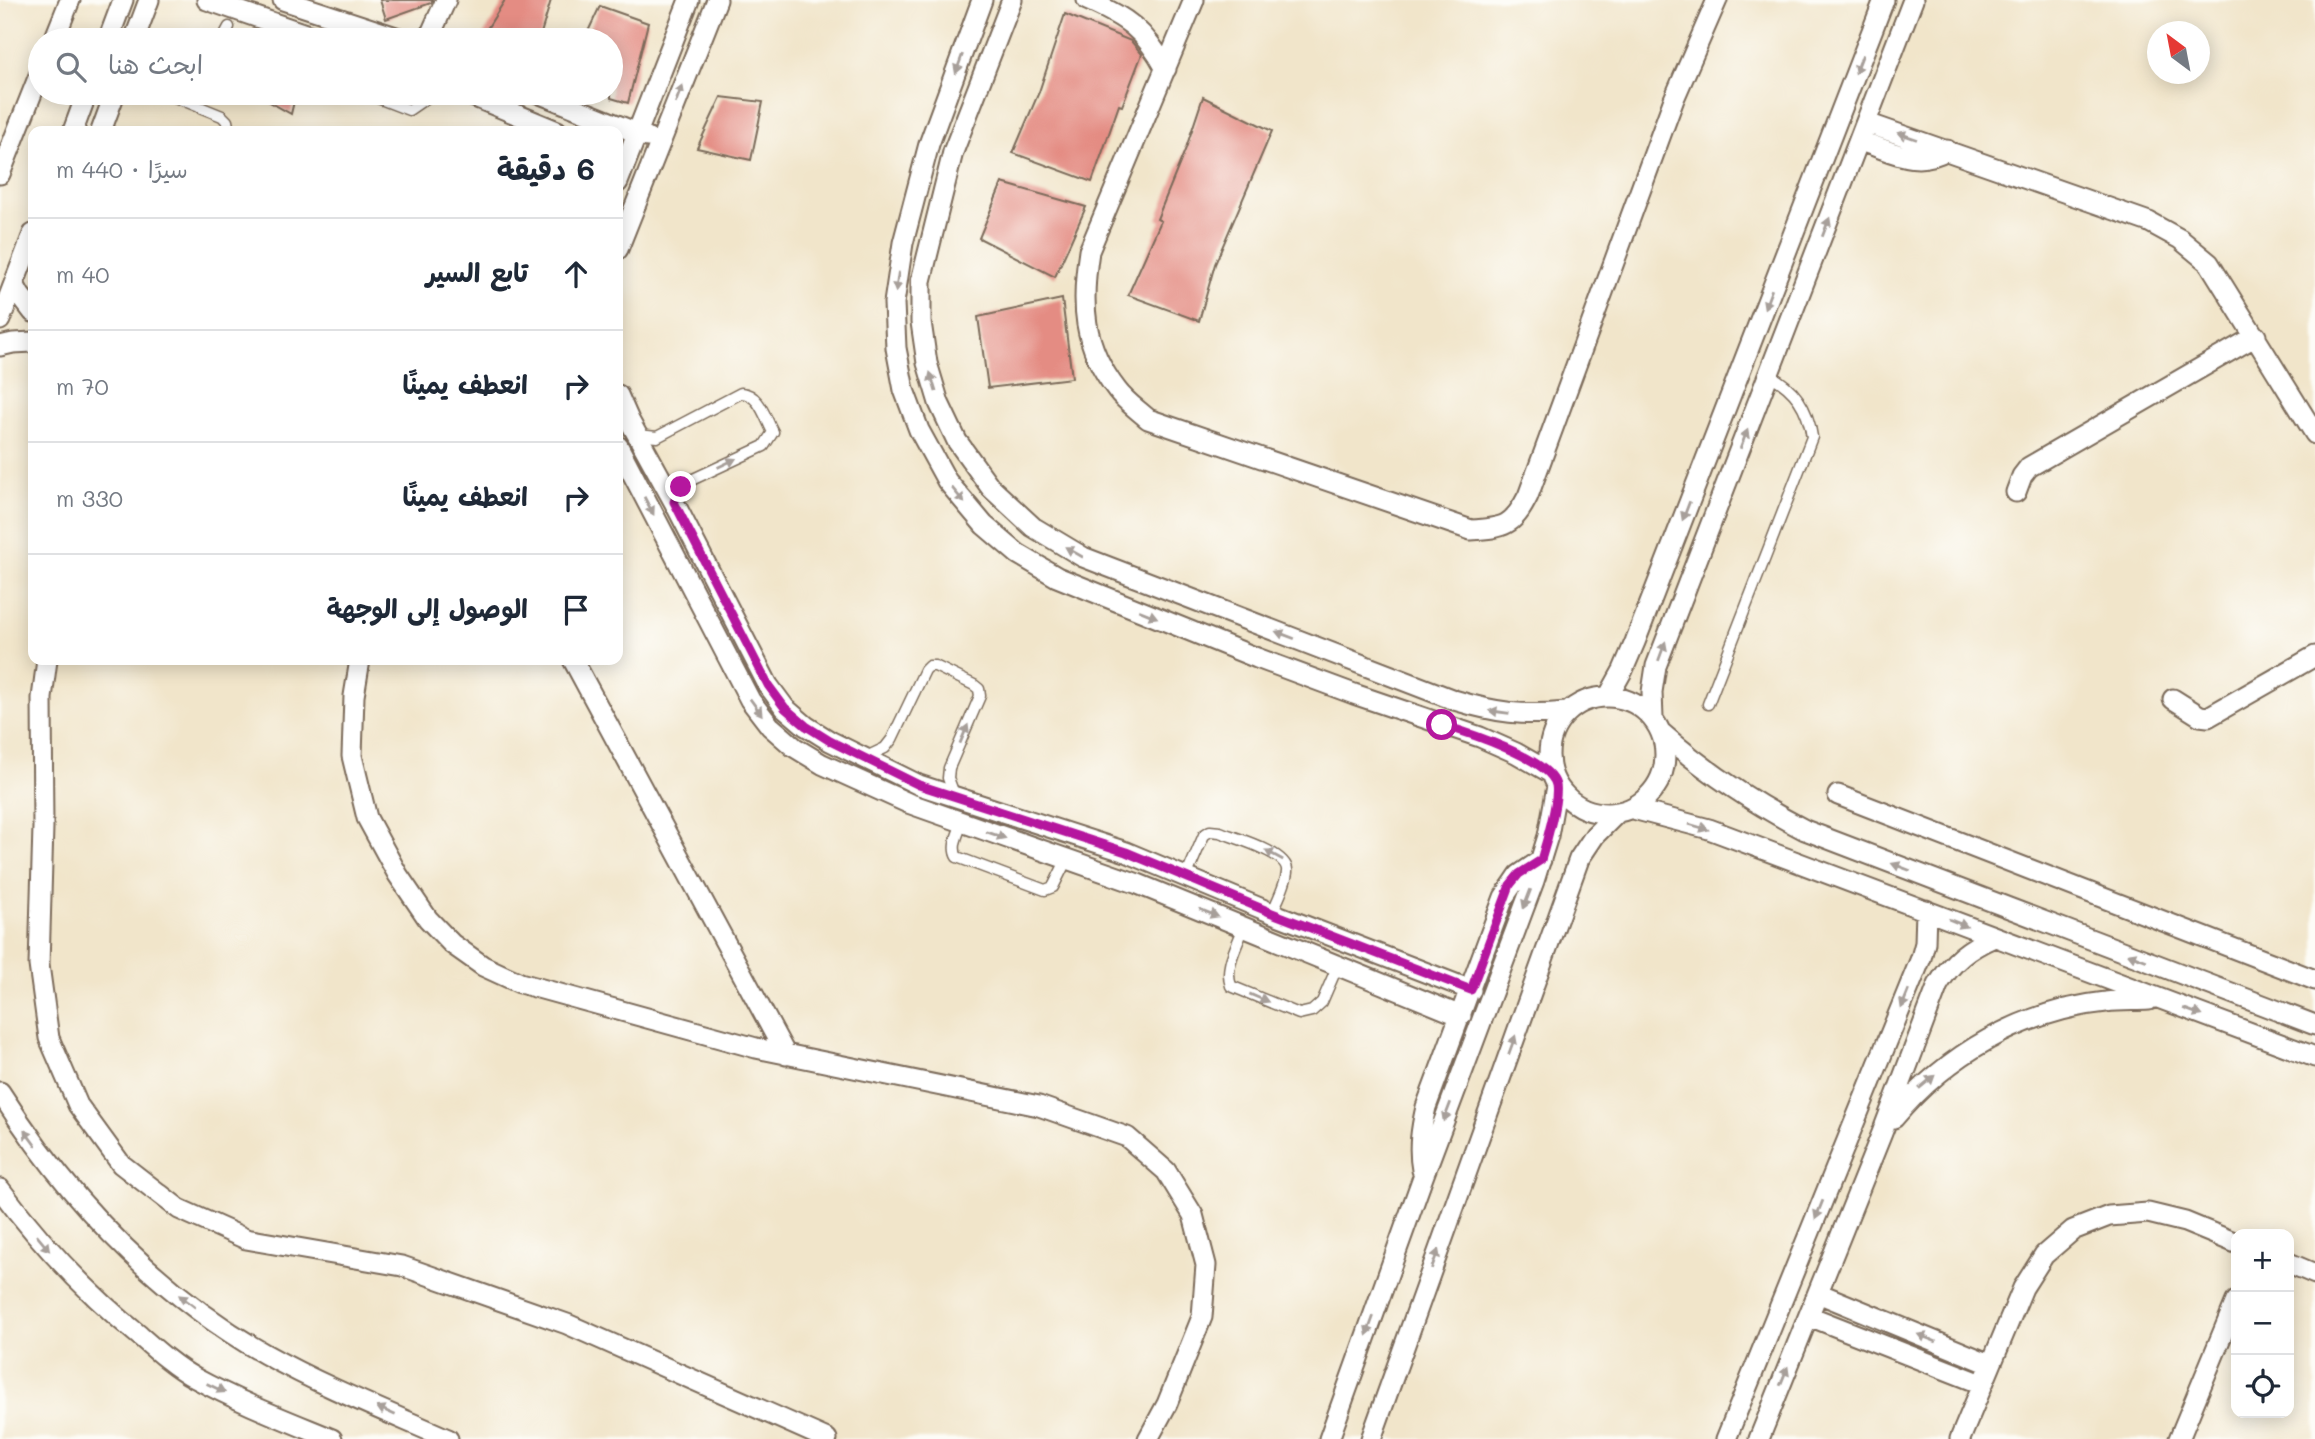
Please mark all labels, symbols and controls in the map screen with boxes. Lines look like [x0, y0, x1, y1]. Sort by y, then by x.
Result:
north arrow [2147, 21, 2210, 84]
search box [28, 28, 623, 105]
text: ابحث هنا [108, 47, 203, 81]
icon: search [52, 48, 90, 86]
one-way arrow [1853, 53, 1864, 74]
one-way arrow [953, 54, 964, 75]
one-way arrow [674, 84, 685, 105]
one-way arrow [1896, 130, 1917, 141]
text: 6 دقيقة [497, 148, 595, 188]
text: سيرًا · 440 m [56, 154, 188, 184]
one-way arrow [1821, 217, 1832, 238]
text: تابع السير [426, 255, 528, 289]
icon: ahead [557, 255, 595, 293]
text: 40 m [56, 259, 109, 289]
one-way arrow [891, 271, 902, 293]
one-way arrow [1762, 288, 1773, 309]
text: انعطف يمينًا [403, 367, 528, 401]
icon: right [557, 367, 595, 405]
text: 70 m [56, 371, 109, 401]
one-way arrow [927, 371, 937, 392]
one-way arrow [1738, 429, 1749, 450]
one-way arrow [717, 458, 737, 469]
route end [665, 471, 696, 502]
text: انعطف يمينًا [403, 479, 528, 513]
icon: right [557, 479, 595, 517]
text: 330 m [56, 483, 123, 513]
one-way arrow [950, 486, 965, 503]
one-way arrow [644, 496, 655, 516]
one-way arrow [1680, 500, 1691, 521]
one-way arrow [1065, 546, 1084, 558]
text: الوصول إلى الوجهة [326, 591, 528, 625]
icon: arrive [557, 591, 595, 629]
one-way arrow [1137, 609, 1158, 620]
one-way arrow [1275, 630, 1296, 641]
one-way arrow [1656, 641, 1667, 662]
one-way arrow [749, 698, 763, 716]
one-way arrow [1488, 706, 1510, 717]
route start [1426, 709, 1457, 740]
one-way arrow [958, 724, 970, 744]
one-way arrow [1689, 822, 1710, 832]
one-way arrow [986, 830, 1007, 841]
one-way arrow [1264, 849, 1283, 861]
one-way arrow [1891, 861, 1912, 872]
one-way arrow [1521, 889, 1532, 910]
one-way arrow [1199, 908, 1220, 919]
one-way arrow [1948, 917, 1969, 928]
one-way arrow [2126, 951, 2147, 962]
one-way arrow [1899, 989, 1910, 1010]
one-way arrow [1249, 992, 1270, 1003]
one-way arrow [2183, 1007, 2204, 1018]
one-way arrow [1507, 1034, 1518, 1055]
one-way arrow [1919, 1075, 1936, 1090]
one-way arrow [1441, 1101, 1452, 1122]
one-way arrow [23, 1129, 37, 1147]
one-way arrow [1813, 1199, 1824, 1220]
map controls [2231, 1229, 2294, 1418]
button: + [2231, 1229, 2294, 1292]
one-way arrow [35, 1233, 50, 1251]
one-way arrow [1430, 1249, 1441, 1270]
button: − [2231, 1292, 2294, 1355]
one-way arrow [179, 1294, 197, 1309]
one-way arrow [1364, 1315, 1375, 1336]
one-way arrow [1916, 1332, 1937, 1343]
button: locate [2231, 1355, 2294, 1418]
one-way arrow [1779, 1365, 1790, 1386]
one-way arrow [206, 1383, 226, 1394]
one-way arrow [375, 1406, 396, 1417]

